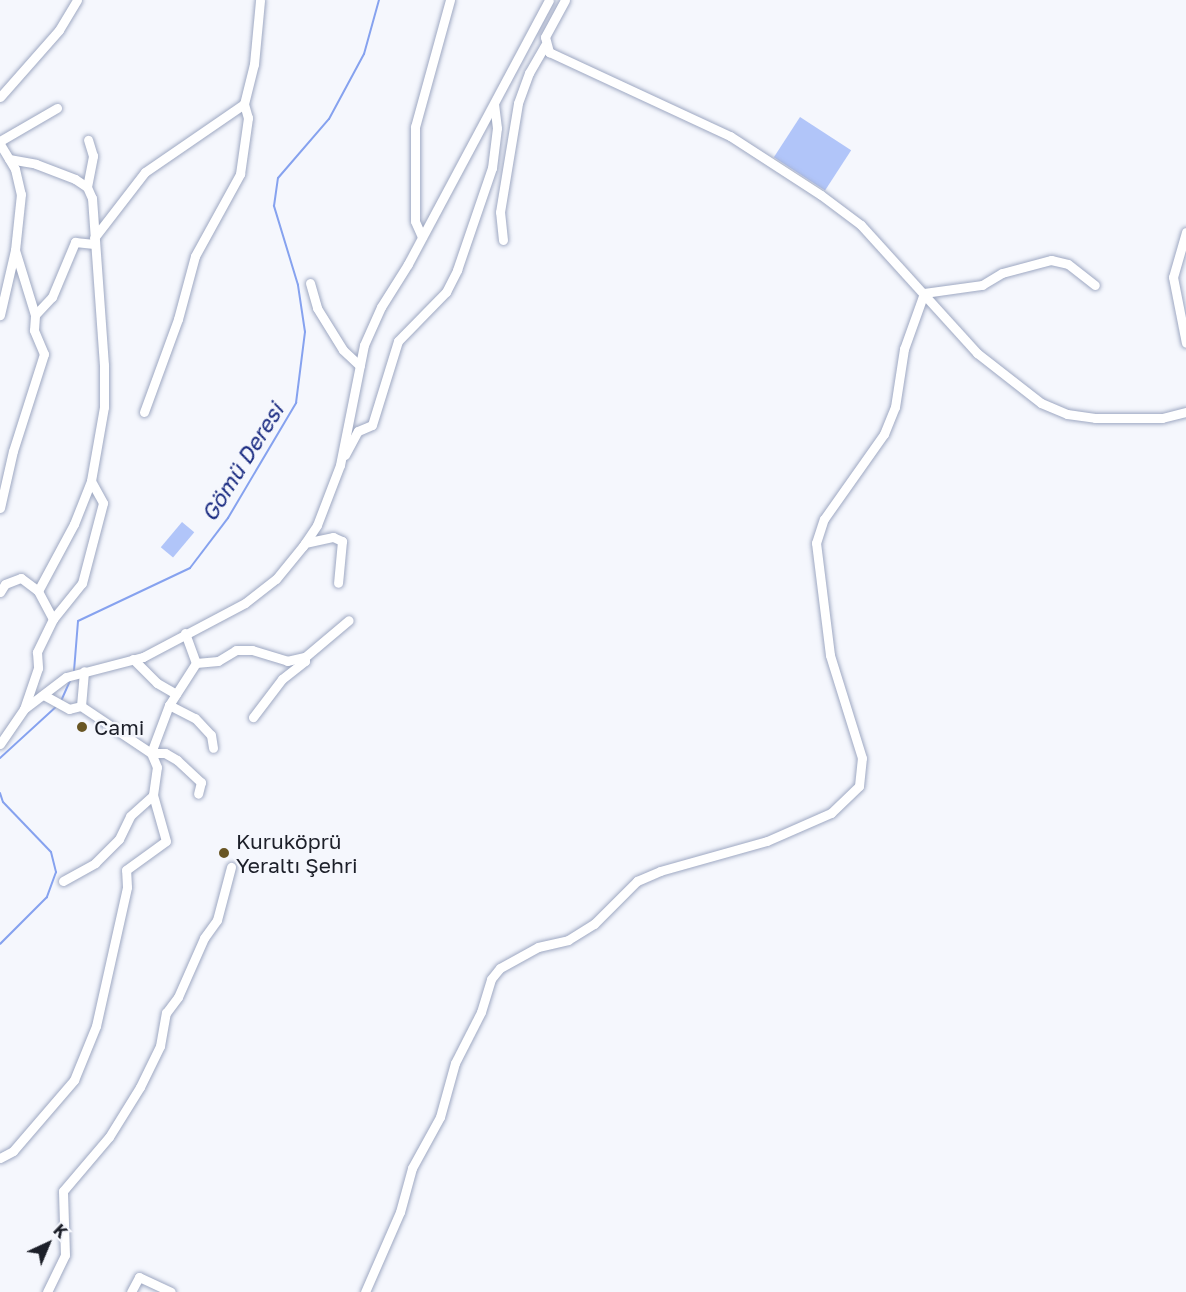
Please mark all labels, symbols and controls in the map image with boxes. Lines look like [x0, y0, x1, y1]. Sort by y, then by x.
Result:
water label: Gömü Deresi [195, 398, 289, 526]
place label: Cami [94, 714, 144, 740]
marker: Cami [75, 720, 89, 734]
place label: Kuruköprü Yeraltı Şehri [236, 828, 358, 878]
marker: Kuruköprü Yeraltı Şehri [217, 846, 231, 860]
north arrow [18, 1214, 78, 1274]
text: K [49, 1220, 72, 1242]

